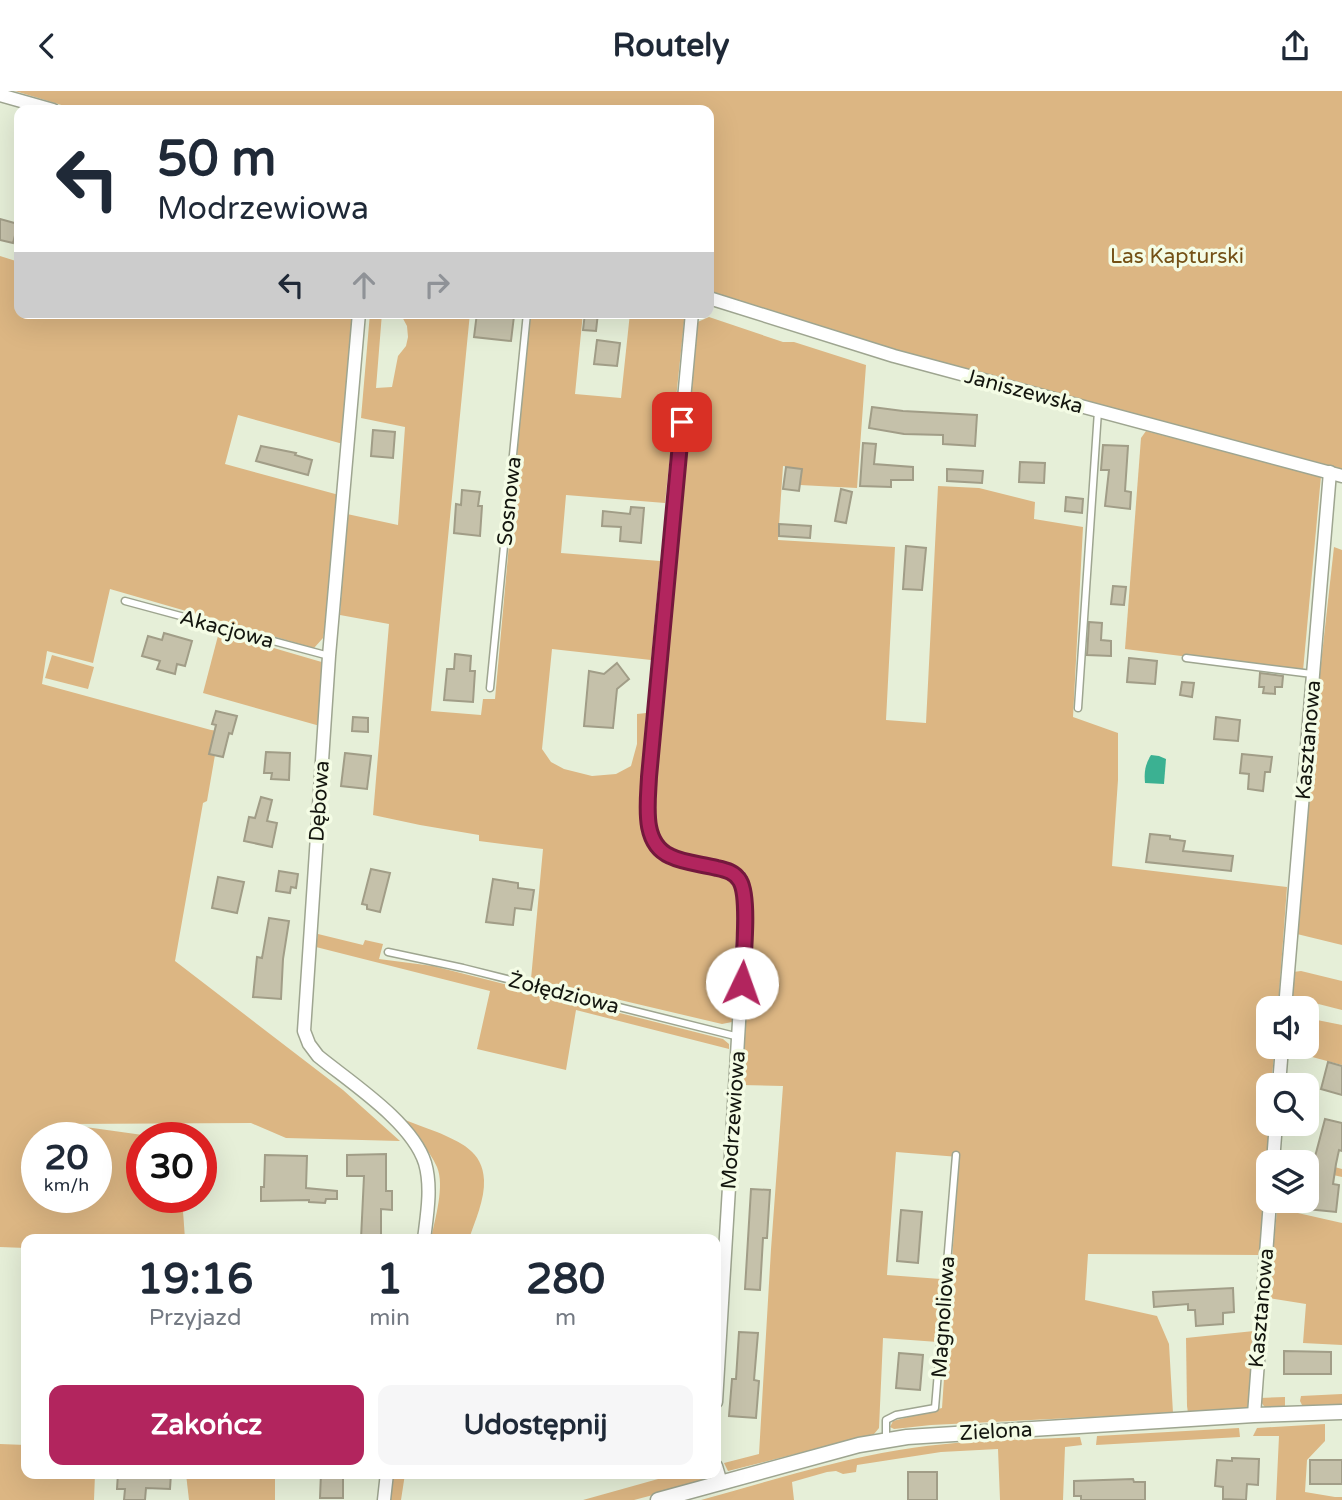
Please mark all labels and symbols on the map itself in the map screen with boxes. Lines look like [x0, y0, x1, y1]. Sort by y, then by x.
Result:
park label: Las Kapturski [1110, 244, 1244, 269]
street label: Janiszewska [962, 364, 1086, 419]
pin [652, 392, 712, 452]
street label: Sosnowa [492, 455, 527, 547]
street label: Akacjowa [177, 605, 276, 654]
street label: Kasztanowa [1291, 679, 1326, 801]
street label: Dębowa [304, 760, 335, 843]
position arrow [705, 946, 779, 1020]
street label: Żołędziowa [506, 968, 622, 1019]
street label: Modrzewiowa [716, 1050, 751, 1190]
speed limit sign: 30 [126, 1122, 217, 1213]
street label: Kasztanowa [1244, 1247, 1279, 1369]
street label: Magnoliowa [927, 1255, 960, 1379]
street label: Zielona [959, 1417, 1033, 1446]

